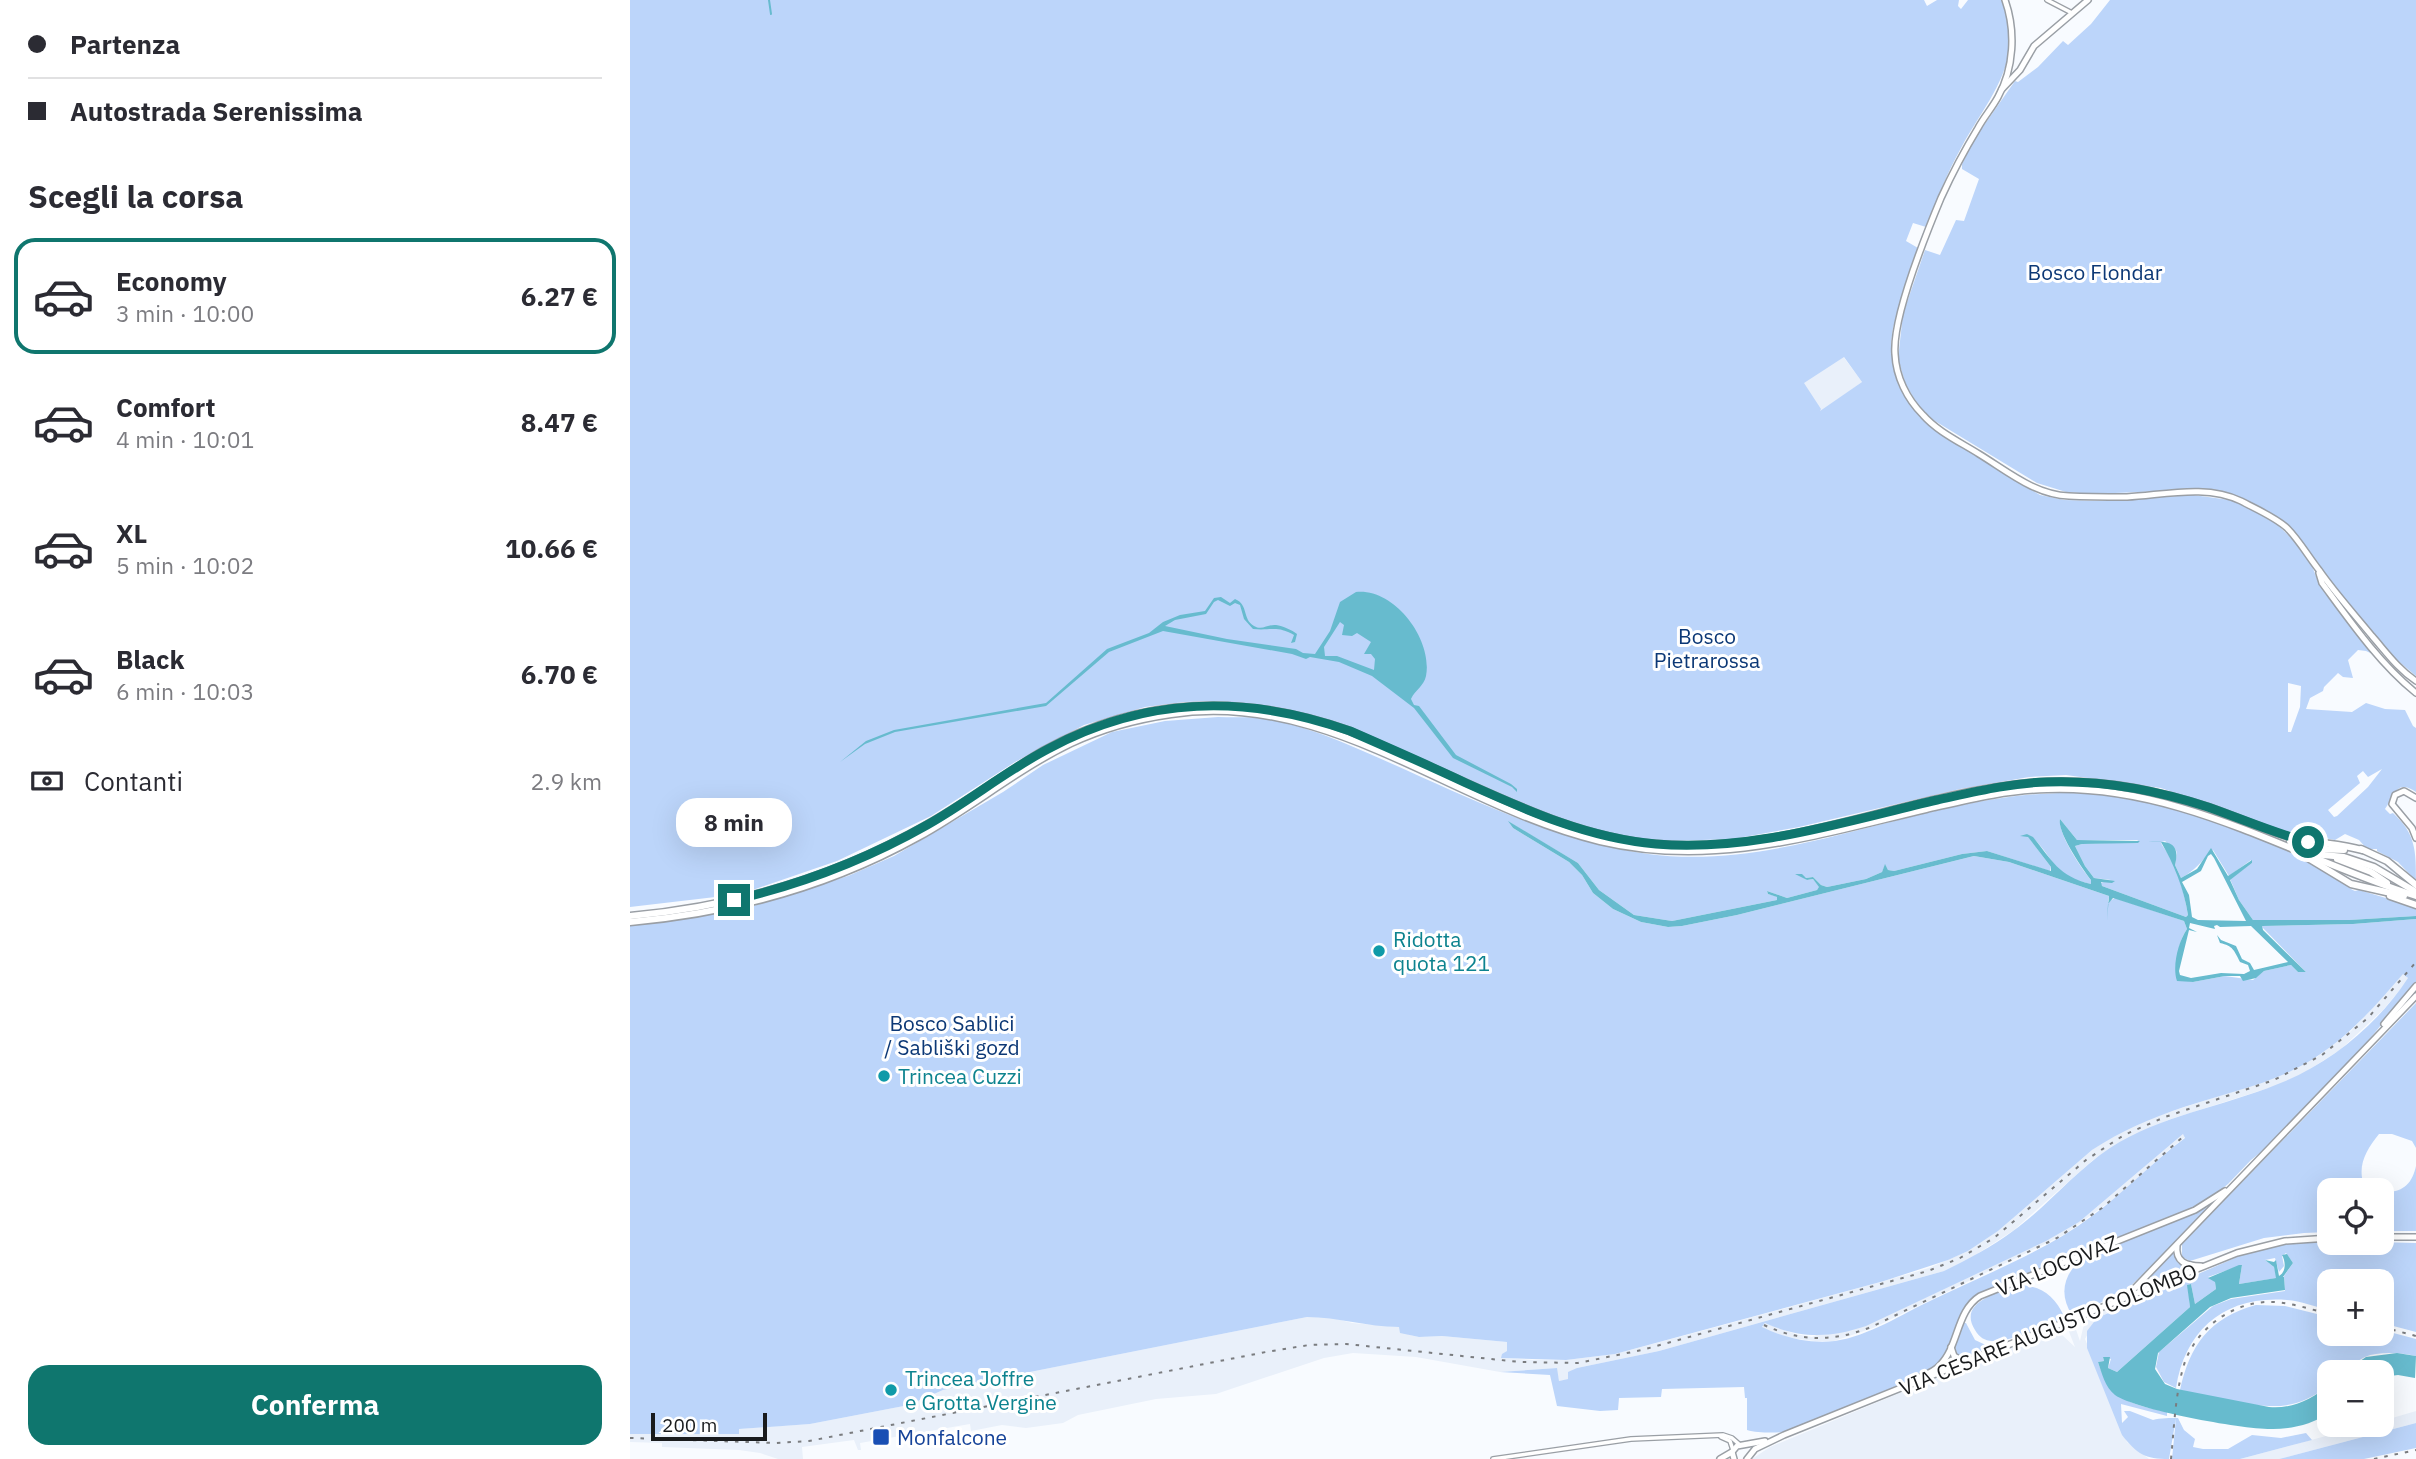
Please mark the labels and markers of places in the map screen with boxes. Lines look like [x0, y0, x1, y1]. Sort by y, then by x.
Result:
place label: Ridotta quota 121 [1393, 925, 1490, 977]
marker: Ridotta quota 121 [1371, 943, 1387, 959]
place label: Trincea Cuzzi [898, 1062, 1022, 1090]
marker: Trincea Cuzzi [876, 1068, 892, 1084]
place label: Trincea Joffre e Grotta Vergine [905, 1364, 1057, 1416]
marker: Trincea Joffre e Grotta Vergine [883, 1382, 899, 1398]
place label: Monfalcone [897, 1423, 1007, 1451]
marker: Monfalcone [871, 1427, 891, 1447]

